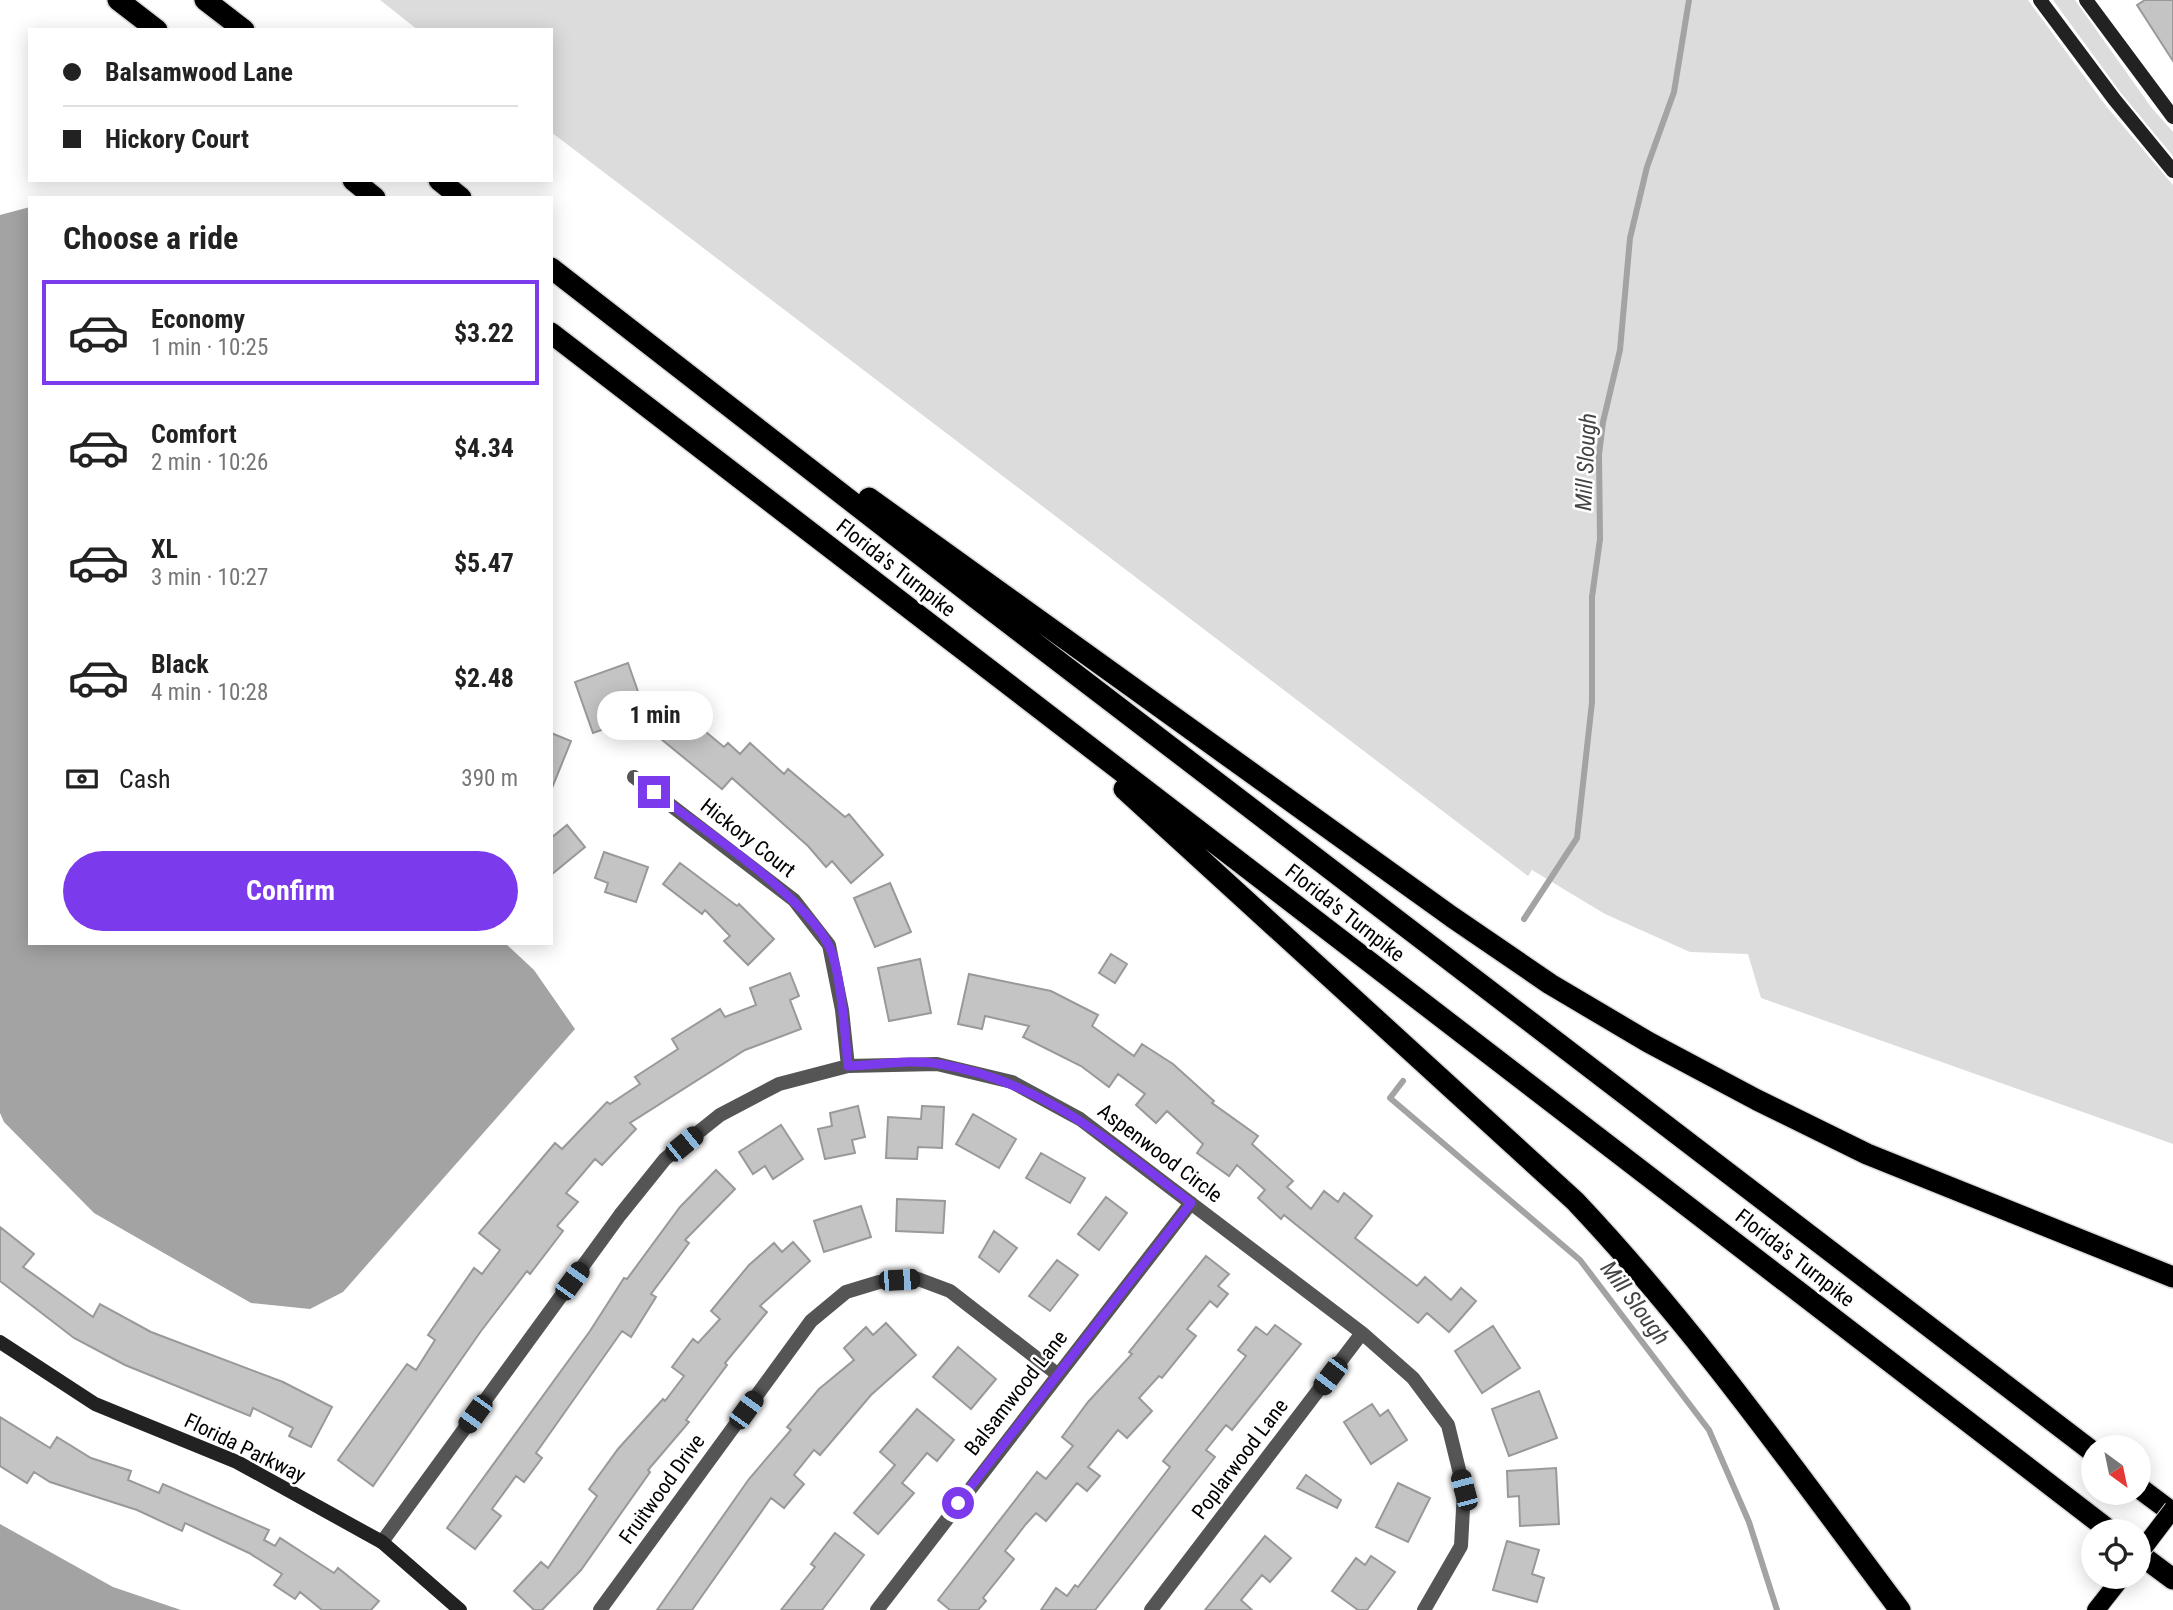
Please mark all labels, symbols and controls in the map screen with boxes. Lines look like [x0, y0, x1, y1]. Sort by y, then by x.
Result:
text: Balsamwood Lane [105, 57, 293, 87]
text: Hickory Court [105, 124, 249, 154]
text: Choose a ride [63, 219, 238, 257]
icon: car [67, 301, 130, 364]
text: Economy [151, 304, 245, 334]
text: $3.22 [454, 318, 514, 348]
text: 1 min · 10:25 [151, 334, 268, 361]
water label: Mill Slough [1570, 412, 1602, 512]
icon: car [67, 416, 130, 479]
text: Comfort [151, 419, 237, 449]
text: $4.34 [454, 433, 514, 463]
text: 2 min · 10:26 [151, 449, 268, 476]
street label: Florida's Turnpike [832, 514, 960, 622]
icon: car [67, 531, 130, 594]
text: XL [151, 534, 178, 564]
text: $5.47 [454, 548, 514, 578]
text: 3 min · 10:27 [151, 564, 268, 591]
icon: car [67, 646, 130, 709]
text: Black [151, 649, 209, 679]
text: $2.48 [454, 663, 514, 693]
text: 4 min · 10:28 [151, 679, 268, 706]
callout: 1 min [596, 690, 712, 740]
text: 1 min [629, 702, 681, 729]
icon: cash [63, 760, 101, 798]
text: Cash [119, 764, 171, 794]
text: 390 m [461, 765, 518, 792]
route end [638, 776, 670, 808]
street label: Hickory Court [696, 794, 800, 882]
button: Confirm [63, 851, 518, 931]
street label: Florida's Turnpike [1281, 859, 1409, 967]
street label: Aspenwood Circle [1093, 1098, 1227, 1208]
car [662, 1123, 707, 1165]
street label: Florida's Turnpike [1731, 1204, 1859, 1312]
water label: Mill Slough [1595, 1256, 1675, 1350]
car [552, 1258, 593, 1304]
car [878, 1268, 921, 1292]
street label: Balsamwood Lane [960, 1326, 1072, 1460]
car [1309, 1353, 1352, 1399]
car [726, 1387, 767, 1433]
car [455, 1391, 496, 1437]
street label: Poplarwood Lane [1187, 1394, 1293, 1524]
street label: Florida Parkway [181, 1408, 310, 1488]
street label: Fruitwood Drive [614, 1430, 710, 1548]
north arrow [2081, 1435, 2151, 1505]
map controls [2081, 1435, 2151, 1589]
car [1449, 1467, 1480, 1513]
route start [942, 1487, 974, 1519]
button: locate [2081, 1519, 2151, 1589]

